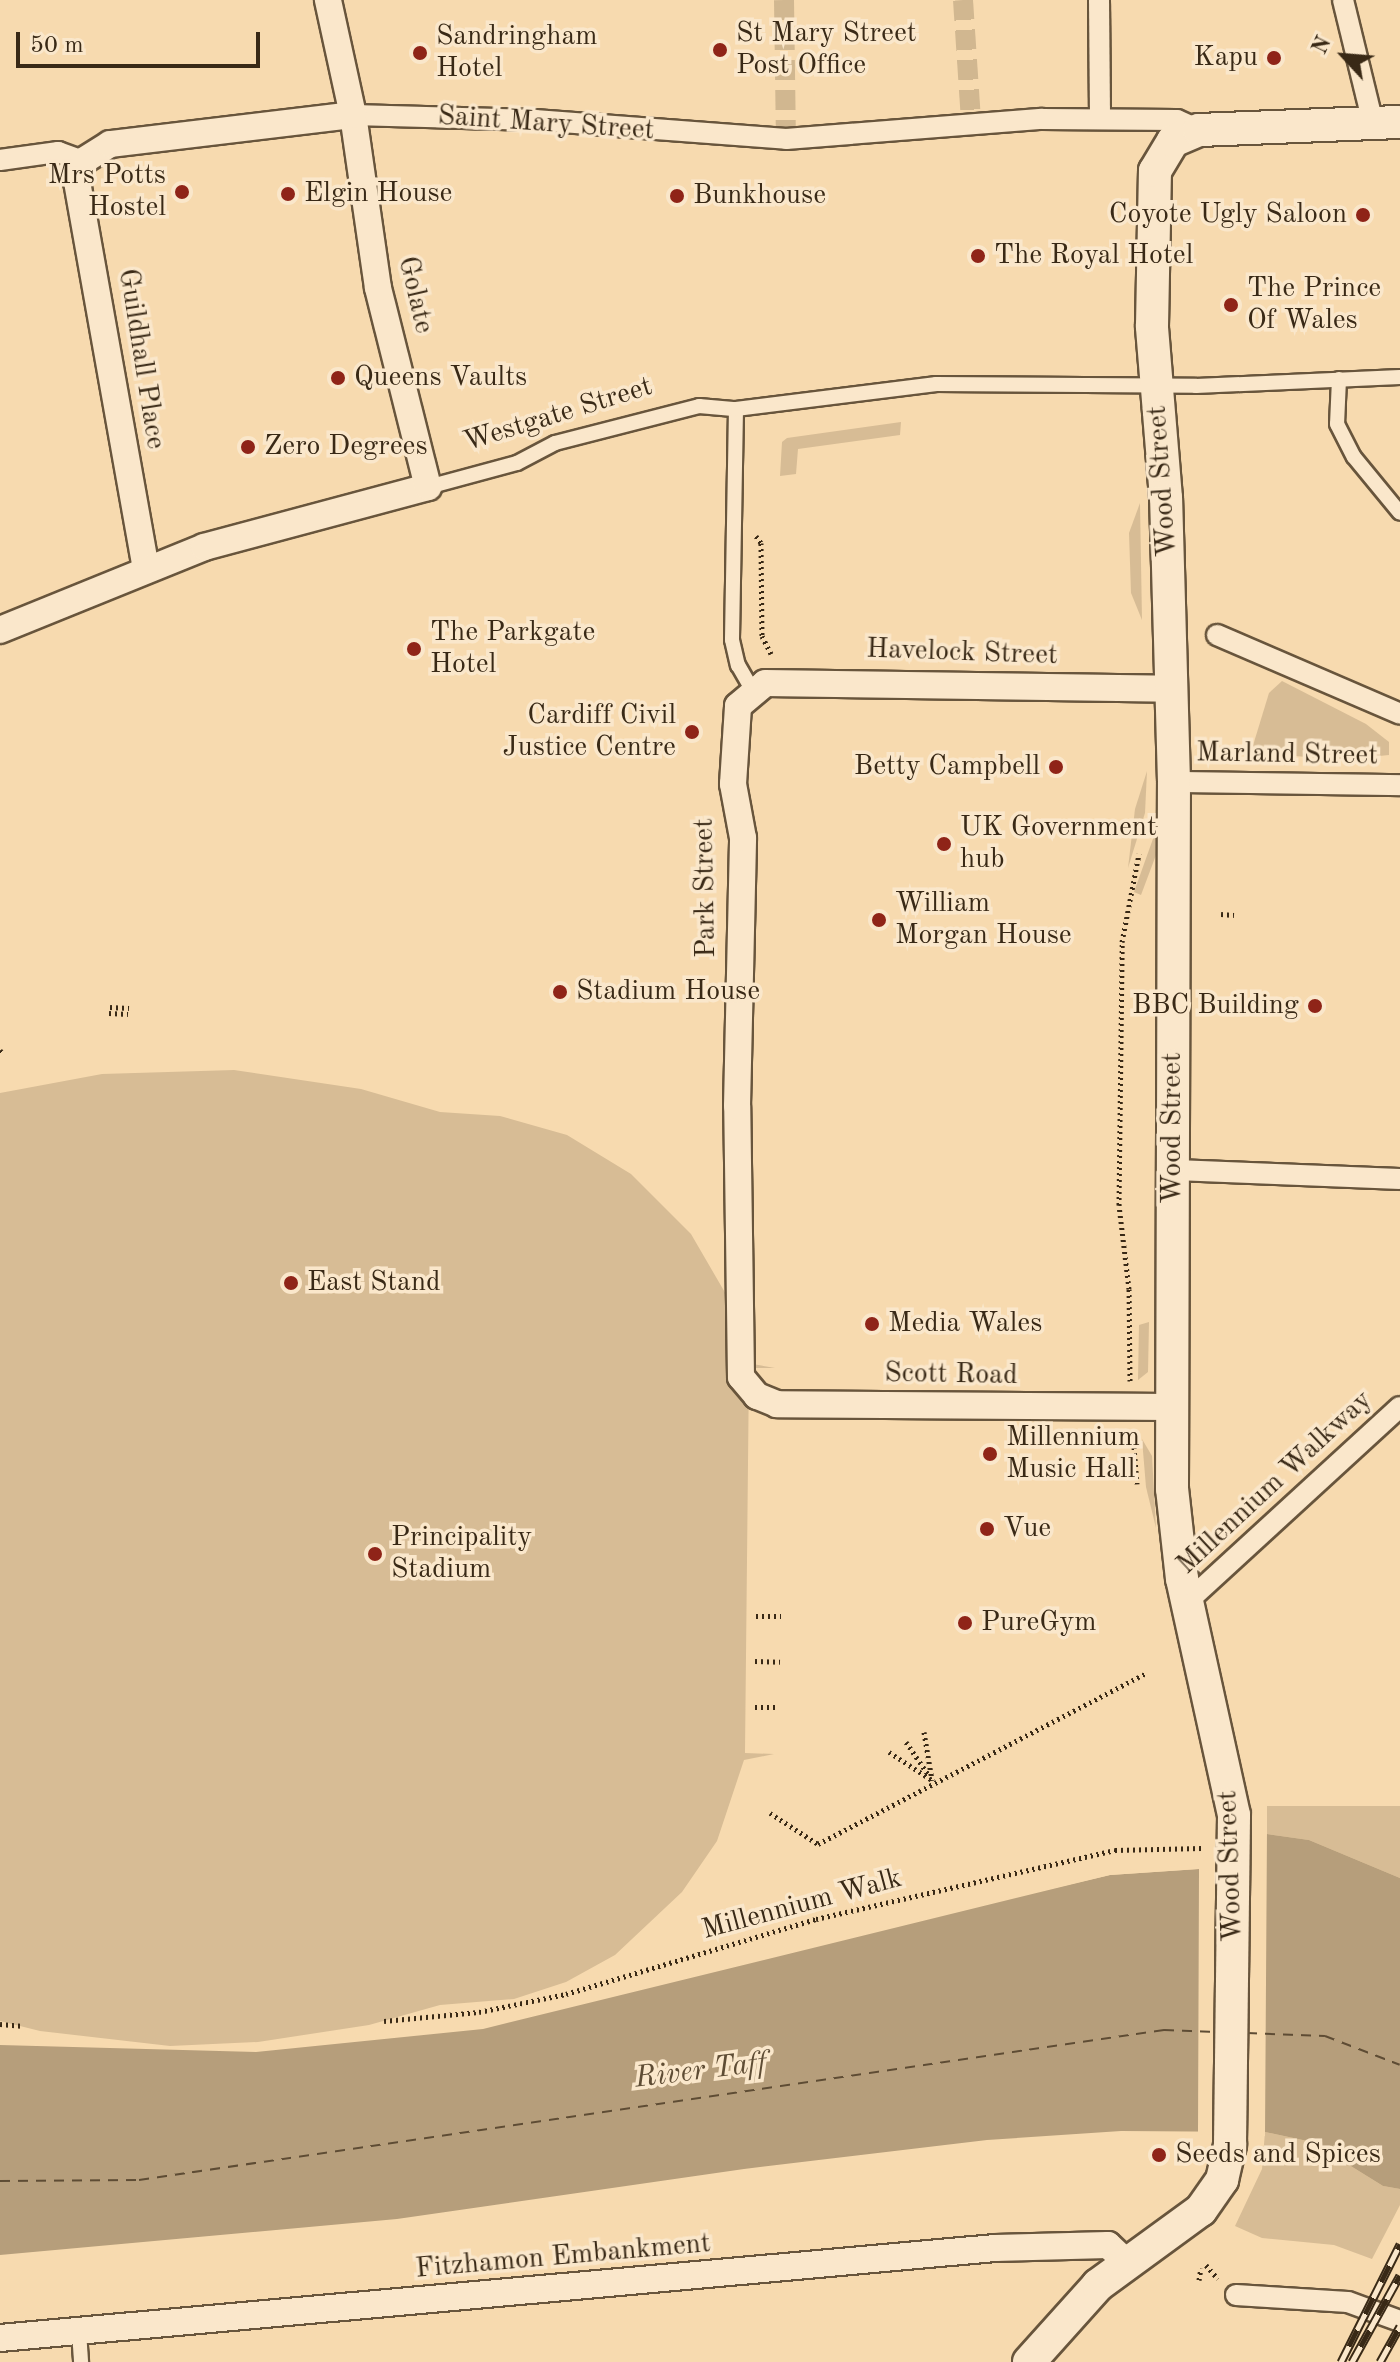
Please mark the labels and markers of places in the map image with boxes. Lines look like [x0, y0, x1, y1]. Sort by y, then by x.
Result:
place label: St Mary Street Post Office [736, 17, 917, 83]
place label: Sandringham Hotel [436, 20, 598, 86]
marker: St Mary Street Post Office [711, 41, 729, 59]
place label: Kapu [1194, 41, 1258, 75]
marker: Sandringham Hotel [411, 44, 429, 62]
marker: Kapu [1265, 49, 1283, 67]
place label: Mrs Potts Hostel [48, 159, 166, 225]
place label: Elgin House [304, 177, 452, 211]
place label: Bunkhouse [693, 179, 826, 213]
marker: Mrs Potts Hostel [173, 183, 191, 201]
marker: Elgin House [279, 185, 297, 203]
marker: Bunkhouse [668, 187, 686, 205]
place label: Coyote Ugly Saloon [1109, 198, 1347, 232]
marker: Coyote Ugly Saloon [1354, 206, 1372, 224]
place label: The Royal Hotel [994, 239, 1193, 273]
marker: The Royal Hotel [969, 247, 987, 265]
place label: The Prince Of Wales [1247, 272, 1381, 338]
marker: The Prince Of Wales [1222, 296, 1240, 314]
place label: Queens Vaults [354, 361, 527, 395]
marker: Queens Vaults [329, 369, 347, 387]
place label: Zero Degrees [264, 430, 428, 464]
marker: Zero Degrees [239, 438, 257, 456]
place label: The Parkgate Hotel [430, 616, 595, 682]
marker: The Parkgate Hotel [405, 640, 423, 658]
place label: Cardiff Civil Justice Centre [503, 699, 676, 765]
marker: Cardiff Civil Justice Centre [683, 723, 701, 741]
place label: Betty Campbell [854, 750, 1040, 784]
marker: Betty Campbell [1047, 758, 1065, 776]
place label: UK Government hub [960, 811, 1157, 877]
marker: UK Government hub [935, 835, 953, 853]
place label: William Morgan House [895, 887, 1072, 953]
marker: William Morgan House [870, 911, 888, 929]
place label: Stadium House [576, 975, 760, 1009]
marker: Stadium House [551, 983, 569, 1001]
place label: BBC Building [1132, 989, 1299, 1023]
marker: BBC Building [1306, 997, 1324, 1015]
place label: East Stand [307, 1266, 441, 1300]
marker: East Stand [282, 1274, 300, 1292]
place label: Media Wales [888, 1307, 1042, 1341]
marker: Media Wales [863, 1315, 881, 1333]
place label: Millennium Music Hall [1006, 1421, 1140, 1487]
marker: Millennium Music Hall [981, 1445, 999, 1463]
place label: Vue [1003, 1512, 1051, 1546]
marker: Vue [978, 1520, 996, 1538]
place label: Principality Stadium [391, 1521, 532, 1587]
marker: Principality Stadium [366, 1545, 384, 1563]
place label: PureGym [981, 1606, 1097, 1640]
marker: PureGym [956, 1614, 974, 1632]
place label: Seeds and Spices [1175, 2138, 1381, 2172]
marker: Seeds and Spices [1150, 2146, 1168, 2164]

